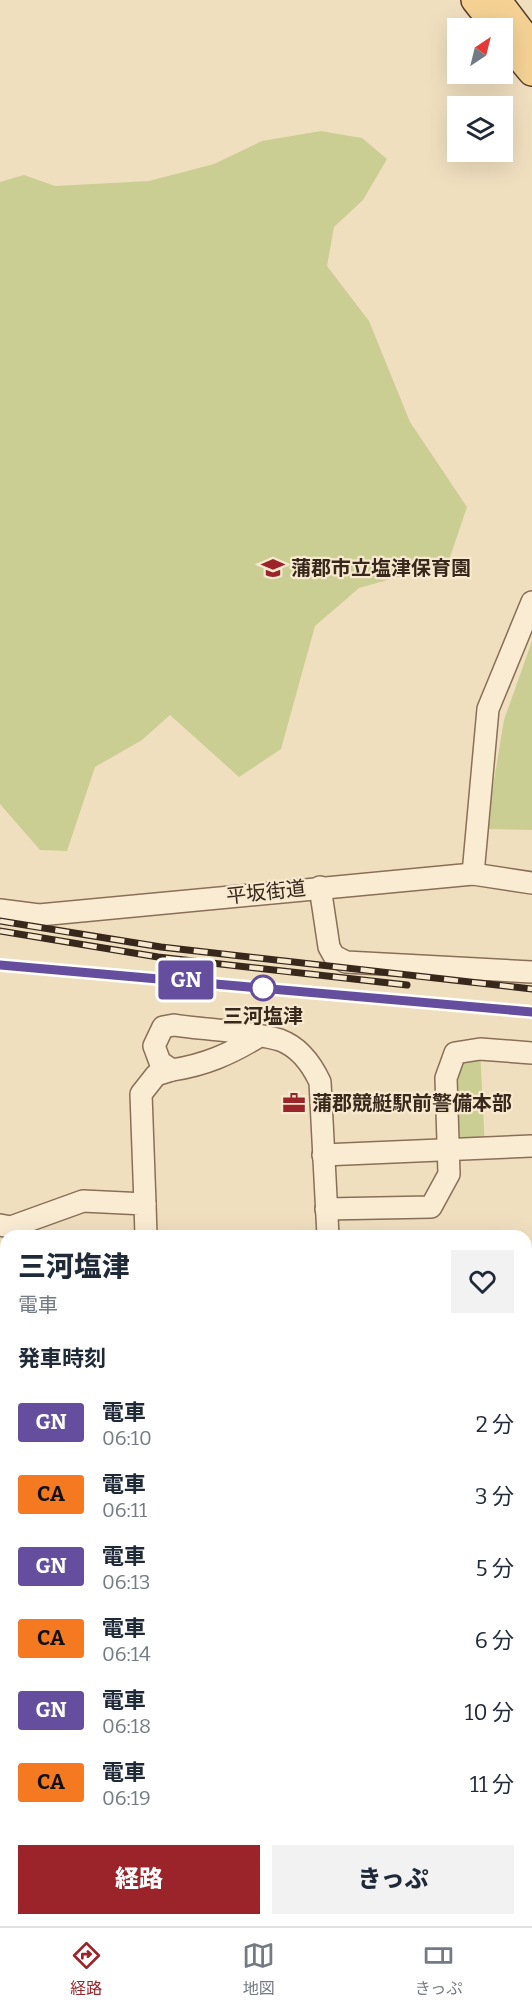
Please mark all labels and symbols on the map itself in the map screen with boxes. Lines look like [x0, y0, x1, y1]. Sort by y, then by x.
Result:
north arrow [447, 18, 513, 84]
school or university icon: 蒲郡市立塩津保育園 [260, 555, 286, 581]
place label: 蒲郡市立塩津保育園 [291, 556, 471, 580]
street label: 平坂街道 [225, 876, 307, 908]
line badge: GN [159, 960, 213, 1000]
marker: 三河塩津 [250, 975, 276, 1001]
place label: 三河塩津 [223, 1004, 303, 1028]
office icon: 蒲郡競艇駅前警備本部 [281, 1090, 307, 1116]
place label: 蒲郡競艇駅前警備本部 [312, 1091, 512, 1115]

